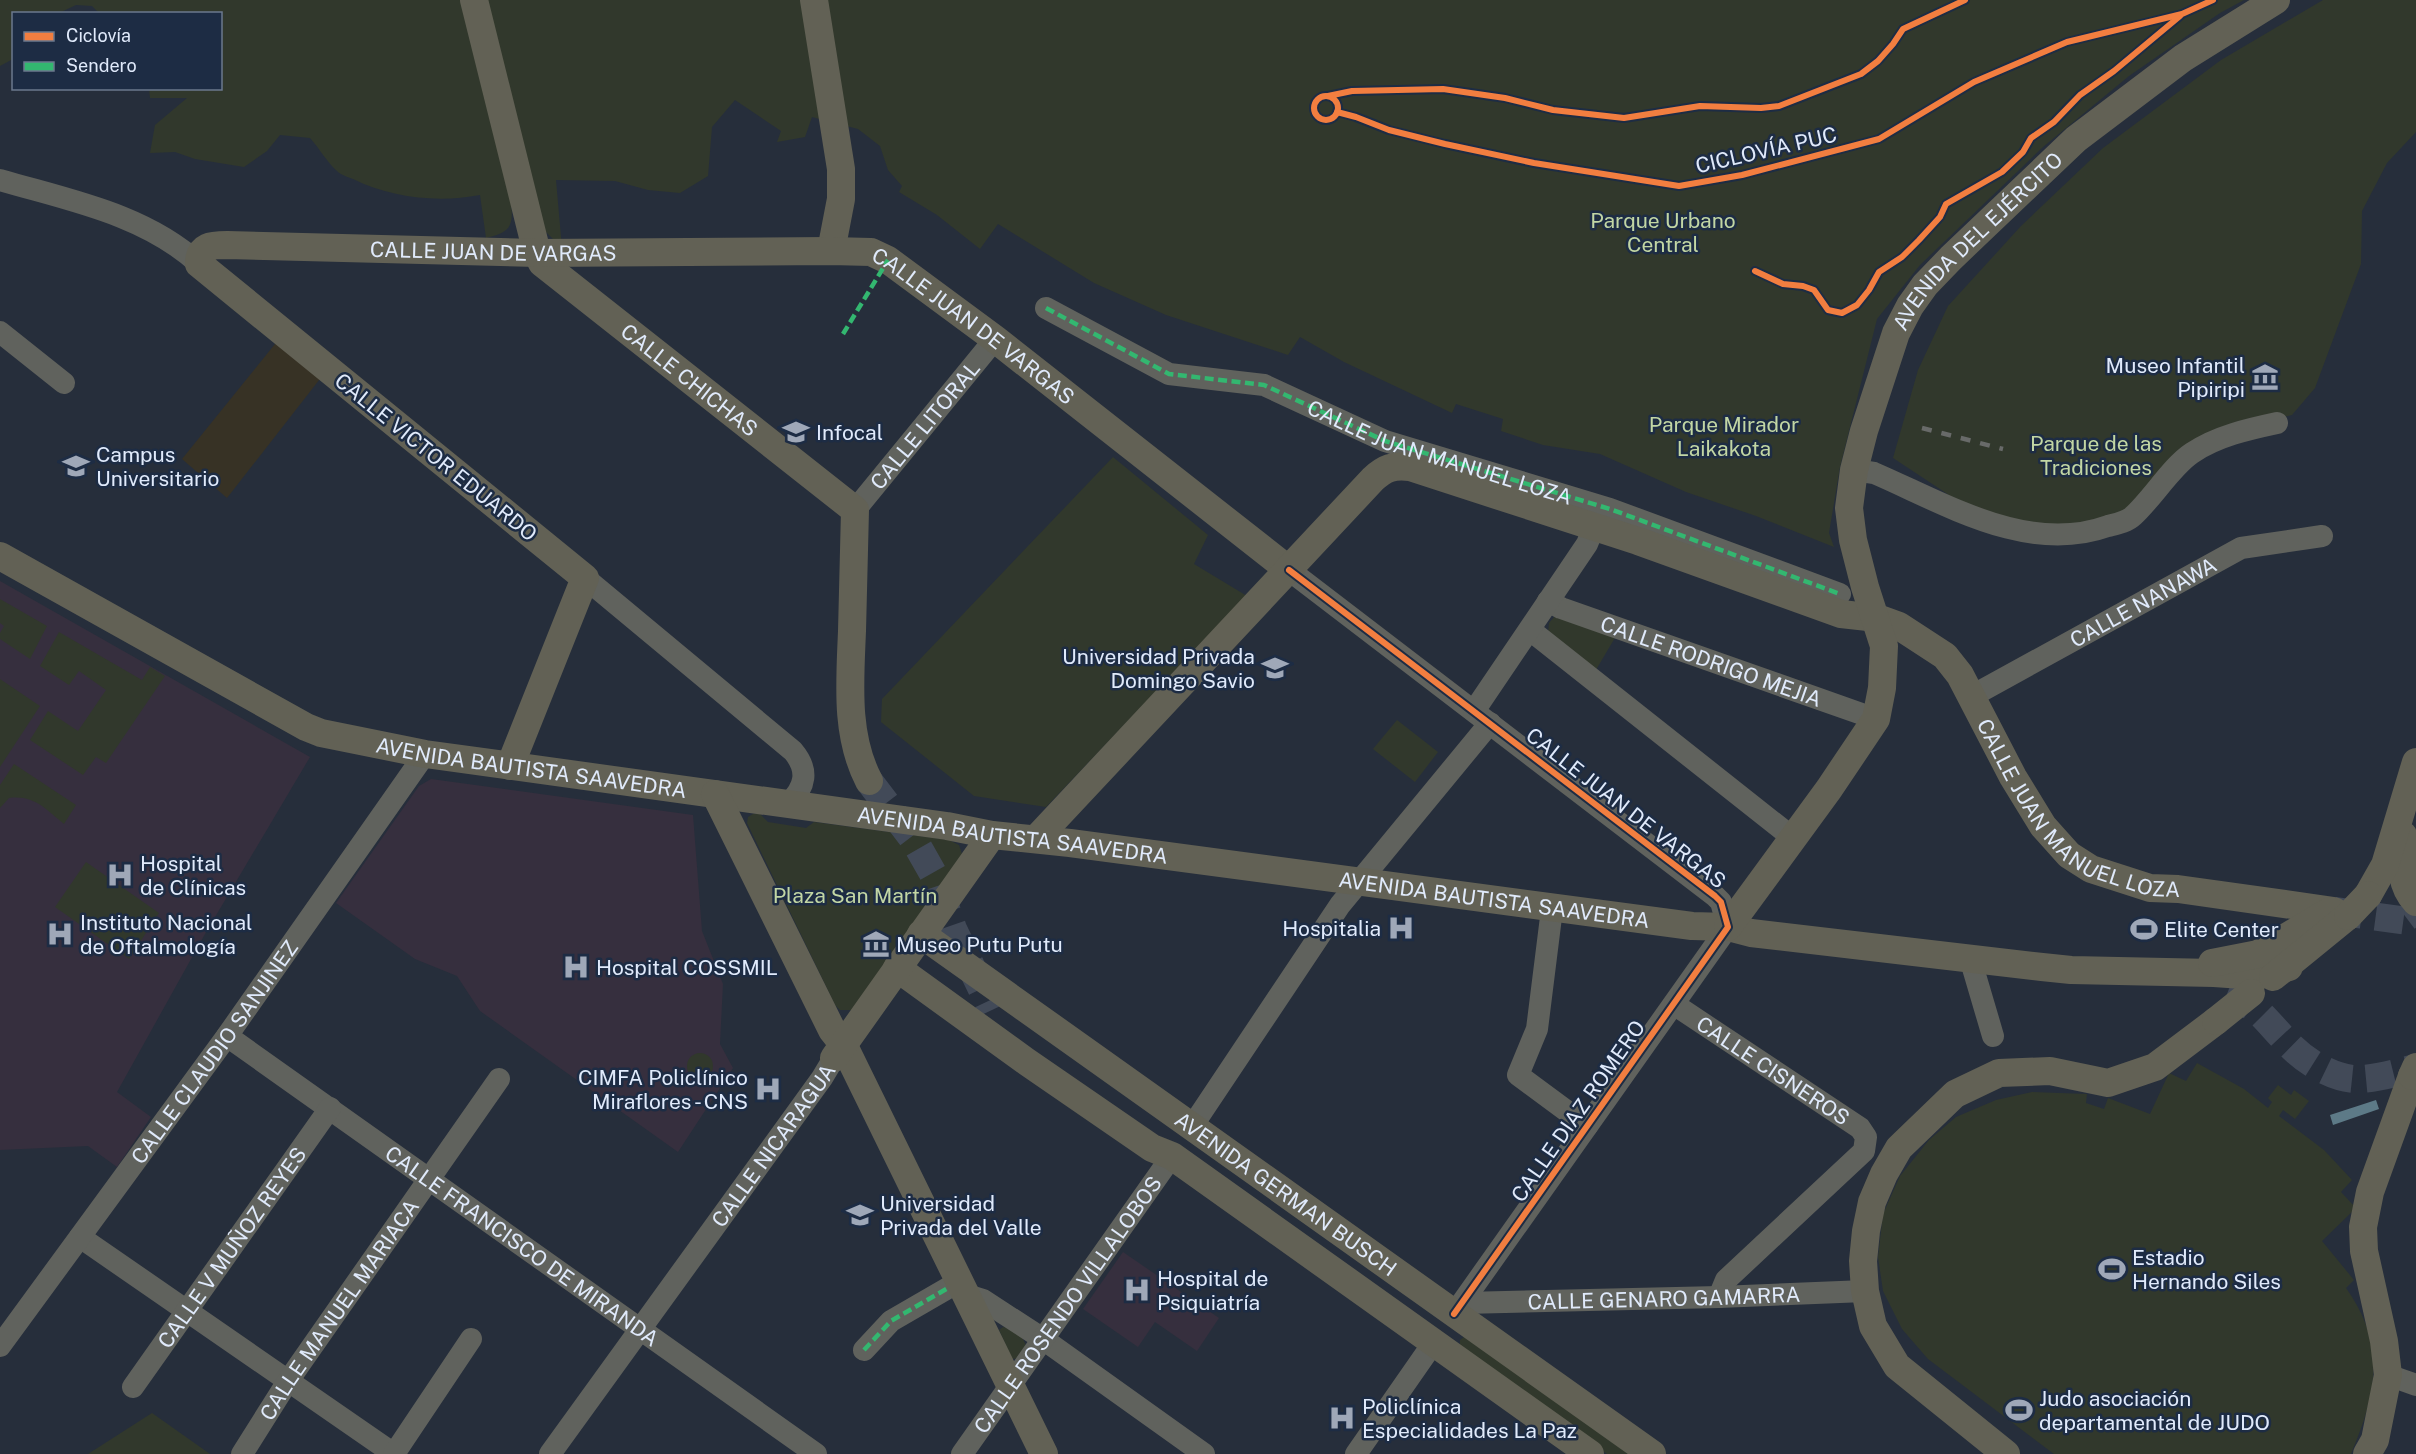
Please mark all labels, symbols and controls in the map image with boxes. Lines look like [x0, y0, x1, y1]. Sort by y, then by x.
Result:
legend [12, 12, 222, 90]
text: Ciclovía [66, 25, 131, 46]
text: Sendero [66, 55, 137, 76]
street label: CICLOVÍA PUC [1693, 122, 1839, 178]
street label: AVENIDA DEL EJÉRCITO [1887, 146, 2067, 334]
park label: Parque Urbano Central [1590, 208, 1736, 257]
street label: CALLE JUAN DE VARGAS [370, 236, 617, 266]
street label: CALLE JUAN DE VARGAS [868, 242, 1080, 409]
street label: CALLE CHICHAS [616, 318, 763, 441]
place label: Museo Infantil Pipiripi [2106, 353, 2245, 402]
street label: CALLE LITORAL [865, 356, 985, 494]
museum icon: Museo Infantil Pipiripi [2250, 362, 2280, 392]
street label: CALLE VICTOR EDUARDO [330, 368, 542, 546]
street label: CALLE JUAN MANUEL LOZA [1303, 394, 1575, 509]
park label: Parque Mirador Laikakota [1649, 412, 1799, 461]
school or university icon: Infocal [781, 417, 811, 447]
place label: Infocal [816, 420, 883, 445]
park label: Parque de las Tradiciones [2030, 431, 2162, 480]
place label: Campus Universitario [96, 442, 219, 491]
school or university icon: Campus Universitario [61, 451, 91, 481]
street label: CALLE NANAWA [2065, 552, 2220, 652]
street label: CALLE RODRIGO MEJIA [1597, 610, 1825, 711]
place label: Universidad Privada Domingo Savio [1062, 644, 1255, 693]
school or university icon: Universidad Privada Domingo Savio [1260, 653, 1290, 683]
street label: CALLE JUAN MANUEL LOZA [1972, 714, 2181, 902]
street label: CALLE JUAN DE VARGAS [1521, 722, 1731, 894]
street label: AVENIDA BAUTISTA SAAVEDRA [374, 732, 688, 802]
street label: AVENIDA BAUTISTA SAAVEDRA [856, 801, 1170, 868]
place label: Hospital de Clínicas [140, 851, 246, 900]
hospital icon: Hospital de Clínicas [105, 860, 135, 890]
street label: AVENIDA BAUTISTA SAAVEDRA [1337, 866, 1651, 933]
park label: Plaza San Martín [773, 883, 937, 908]
place label: Instituto Nacional de Oftalmología [80, 910, 252, 959]
hospital icon: Hospitalia [1386, 913, 1416, 943]
sports icon: Elite Center [2129, 914, 2159, 944]
place label: Hospitalia [1282, 916, 1381, 941]
place label: Elite Center [2164, 917, 2279, 942]
hospital icon: Instituto Nacional de Oftalmología [45, 919, 75, 949]
museum icon: Museo Putu Putu [861, 929, 891, 959]
place label: Museo Putu Putu [896, 932, 1063, 957]
street label: CALLE CLAUDIO SANJINEZ [125, 935, 303, 1168]
hospital icon: Hospital COSSMIL [561, 952, 591, 982]
place label: Hospital COSSMIL [596, 955, 778, 980]
street label: CALLE CISNEROS [1692, 1011, 1854, 1130]
street label: CALLE DIAZ ROMERO [1506, 1015, 1650, 1207]
street label: CALLE NICARAGUA [706, 1059, 840, 1232]
place label: CIMFA Policlínico Miraflores - CNS [578, 1065, 748, 1114]
hospital icon: CIMFA Policlínico Miraflores - CNS [753, 1074, 783, 1104]
street label: AVENIDA GERMAN BUSCH [1170, 1106, 1402, 1281]
street label: CALLE FRANCISCO DE MIRANDA [381, 1140, 664, 1351]
street label: CALLE V MUÑOZ REYES [152, 1142, 311, 1353]
street label: CALLE ROSENDO VILLALOBOS [968, 1171, 1167, 1438]
place label: Universidad Privada del Valle [880, 1191, 1042, 1240]
street label: CALLE MANUEL MARIACA [254, 1194, 424, 1425]
school or university icon: Universidad Privada del Valle [845, 1200, 875, 1230]
place label: Estadio Hernando Siles [2132, 1245, 2281, 1294]
sports icon: Estadio Hernando Siles [2097, 1254, 2127, 1284]
place label: Hospital de Psiquiatría [1157, 1266, 1268, 1315]
hospital icon: Hospital de Psiquiatría [1122, 1275, 1152, 1305]
street label: CALLE GENARO GAMARRA [1527, 1281, 1801, 1314]
place label: Judo asociación departamental de JUDO [2039, 1386, 2270, 1435]
place label: Policlínica Especialidades La Paz [1362, 1394, 1577, 1443]
sports icon: Judo asociación departamental de JUDO [2004, 1395, 2034, 1425]
hospital icon: Policlínica Especialidades La Paz [1327, 1403, 1357, 1433]

